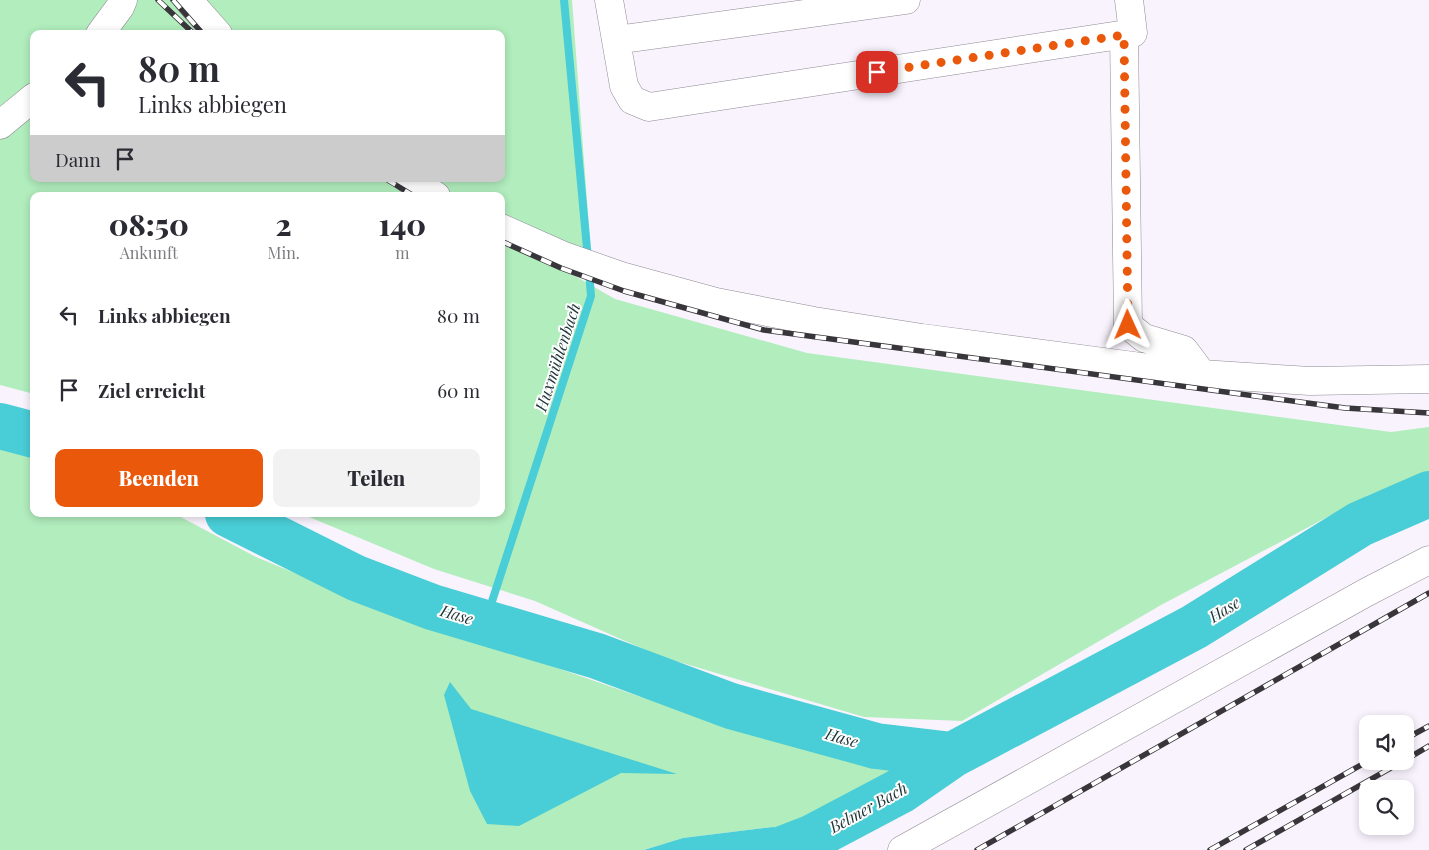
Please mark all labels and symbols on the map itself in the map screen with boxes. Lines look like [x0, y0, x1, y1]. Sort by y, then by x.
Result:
pin [856, 51, 898, 93]
position arrow [1101, 298, 1153, 350]
water label: Huxmühlenbach [529, 300, 584, 415]
water label: Hase [1204, 591, 1244, 627]
water label: Hase [437, 599, 476, 629]
water label: Hase [822, 722, 861, 752]
water label: Belmer Bach [824, 777, 911, 838]

